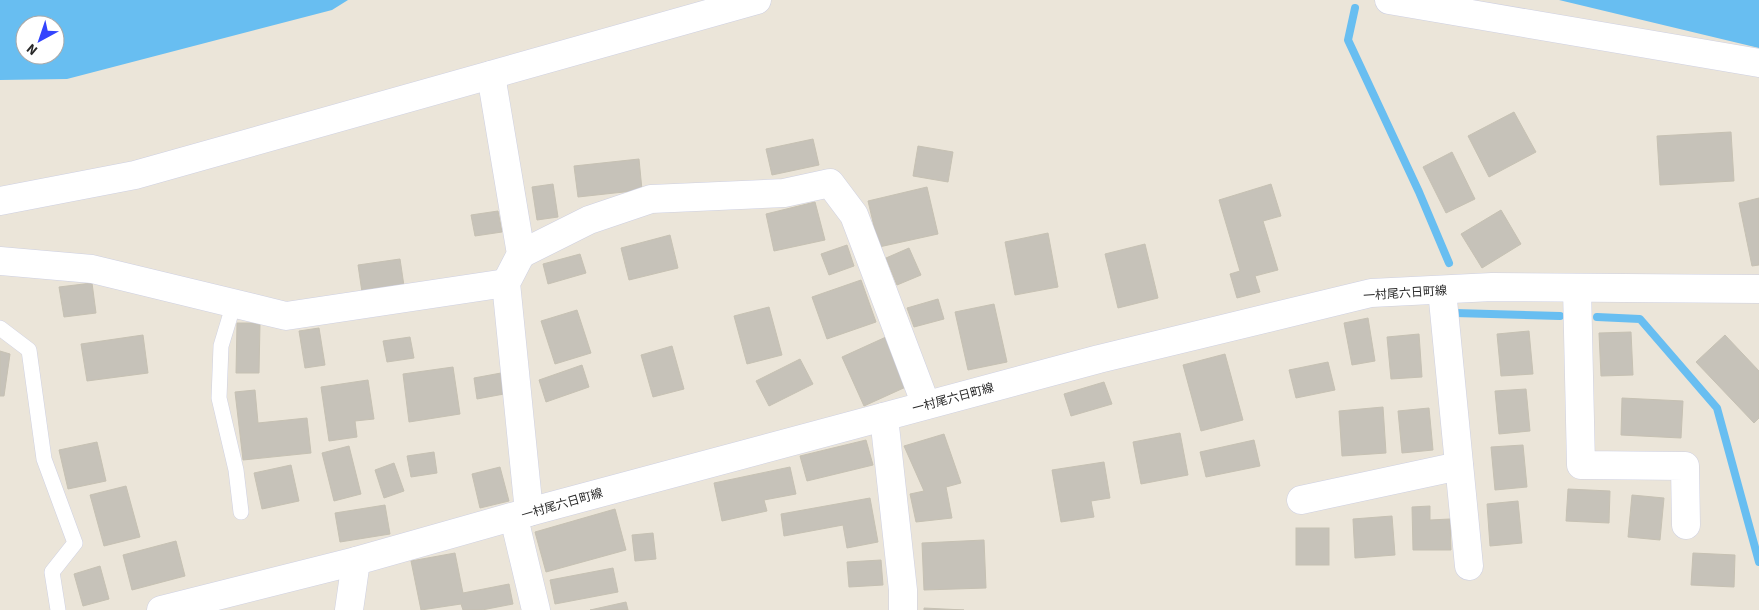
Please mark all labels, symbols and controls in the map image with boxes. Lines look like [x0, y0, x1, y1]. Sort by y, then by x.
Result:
north arrow [15, 15, 65, 65]
text: N [22, 39, 42, 60]
street label: 一村尾六日町線 [1363, 282, 1448, 305]
street label: 一村尾六日町線 [910, 379, 996, 418]
street label: 一村尾六日町線 [519, 485, 605, 524]

